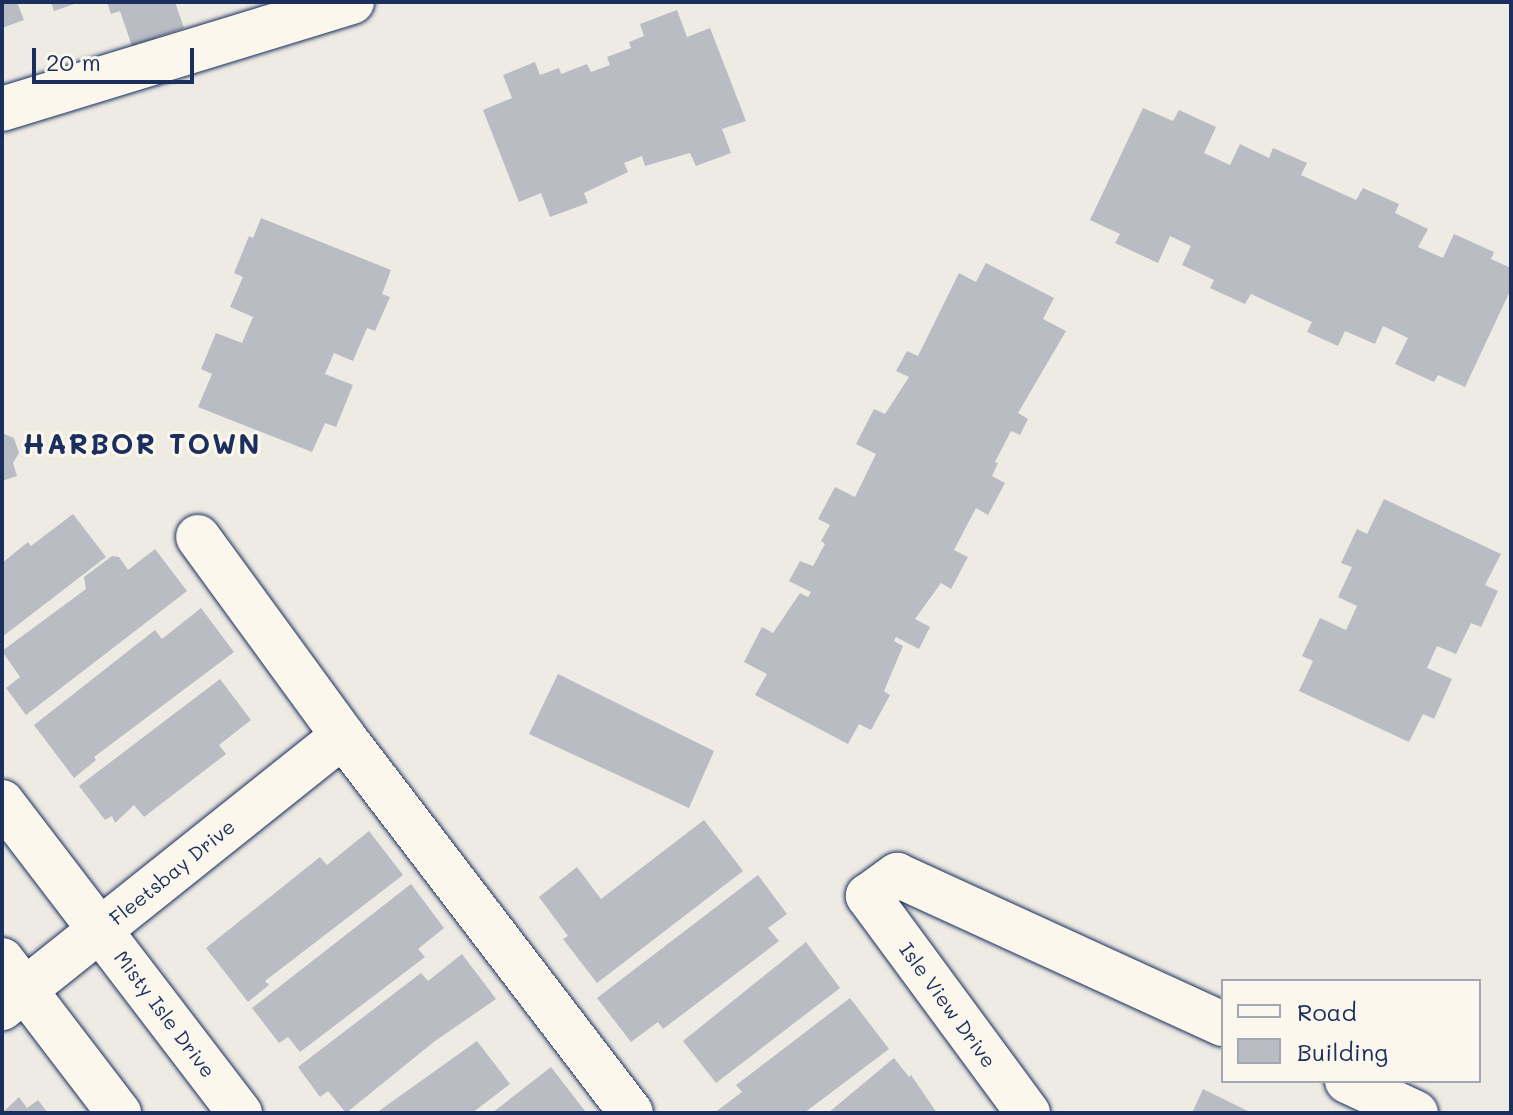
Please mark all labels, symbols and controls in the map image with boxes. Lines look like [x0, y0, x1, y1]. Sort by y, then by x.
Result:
scale bar [36, 32, 198, 82]
text: 20 m [46, 46, 101, 77]
district label: HARBOR TOWN [23, 426, 261, 460]
street label: Fleetsbay Drive [104, 814, 240, 930]
street label: Isle View Drive [895, 938, 1001, 1072]
street label: Misty Isle Drive [110, 946, 220, 1082]
legend [1221, 979, 1481, 1083]
text: Road [1297, 996, 1357, 1027]
text: Building [1297, 1036, 1388, 1067]

